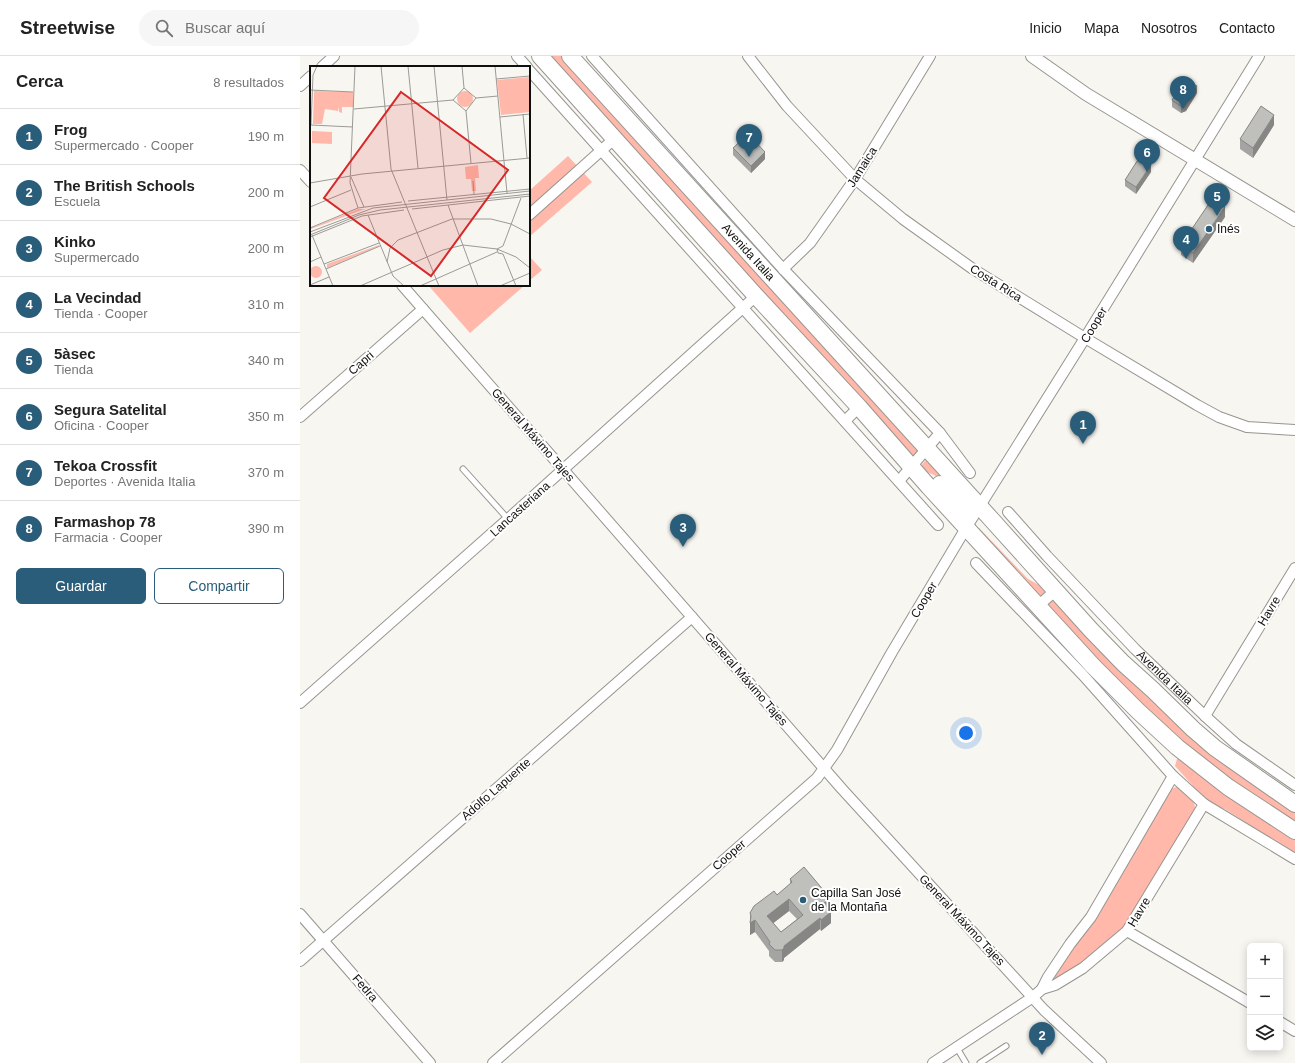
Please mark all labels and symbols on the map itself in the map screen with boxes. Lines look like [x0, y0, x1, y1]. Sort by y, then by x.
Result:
inset map [310, 66, 530, 286]
pin: 8 [1170, 76, 1196, 109]
pin: 7 [736, 124, 762, 157]
pin: 6 [1134, 139, 1160, 172]
street label: Jamaica [844, 144, 880, 190]
pin: 5 [1204, 183, 1230, 216]
street label: Avenida Italia [719, 221, 778, 284]
place label: Inés [1217, 222, 1240, 236]
marker: Inés [1204, 224, 1214, 234]
pin: 4 [1173, 226, 1199, 259]
street label: Costa Rica [967, 262, 1025, 305]
street label: Cooper [1078, 305, 1110, 345]
street label: Capri [346, 348, 376, 378]
street label: General Máximo Tajes [489, 385, 577, 485]
pin: 1 [1070, 411, 1096, 444]
street label: Lancasteriana [487, 478, 553, 539]
pin: 3 [670, 514, 696, 547]
street label: Cooper [908, 580, 940, 620]
street label: Havre [1255, 593, 1283, 628]
street label: General Máximo Tajes [702, 629, 790, 729]
street label: Avenida Italia [1134, 648, 1196, 708]
your location [956, 723, 976, 743]
street label: Adolfo Lapuente [458, 755, 534, 823]
street label: Cooper [710, 837, 748, 873]
street label: General Máximo Tajes [916, 872, 1008, 968]
place label: Capilla San José de la Montaña [811, 886, 901, 914]
street label: Havre [1125, 894, 1153, 929]
marker: Capilla San José de la Montaña [798, 895, 808, 905]
street label: Fedra [349, 972, 381, 1005]
pin: 2 [1029, 1022, 1055, 1055]

